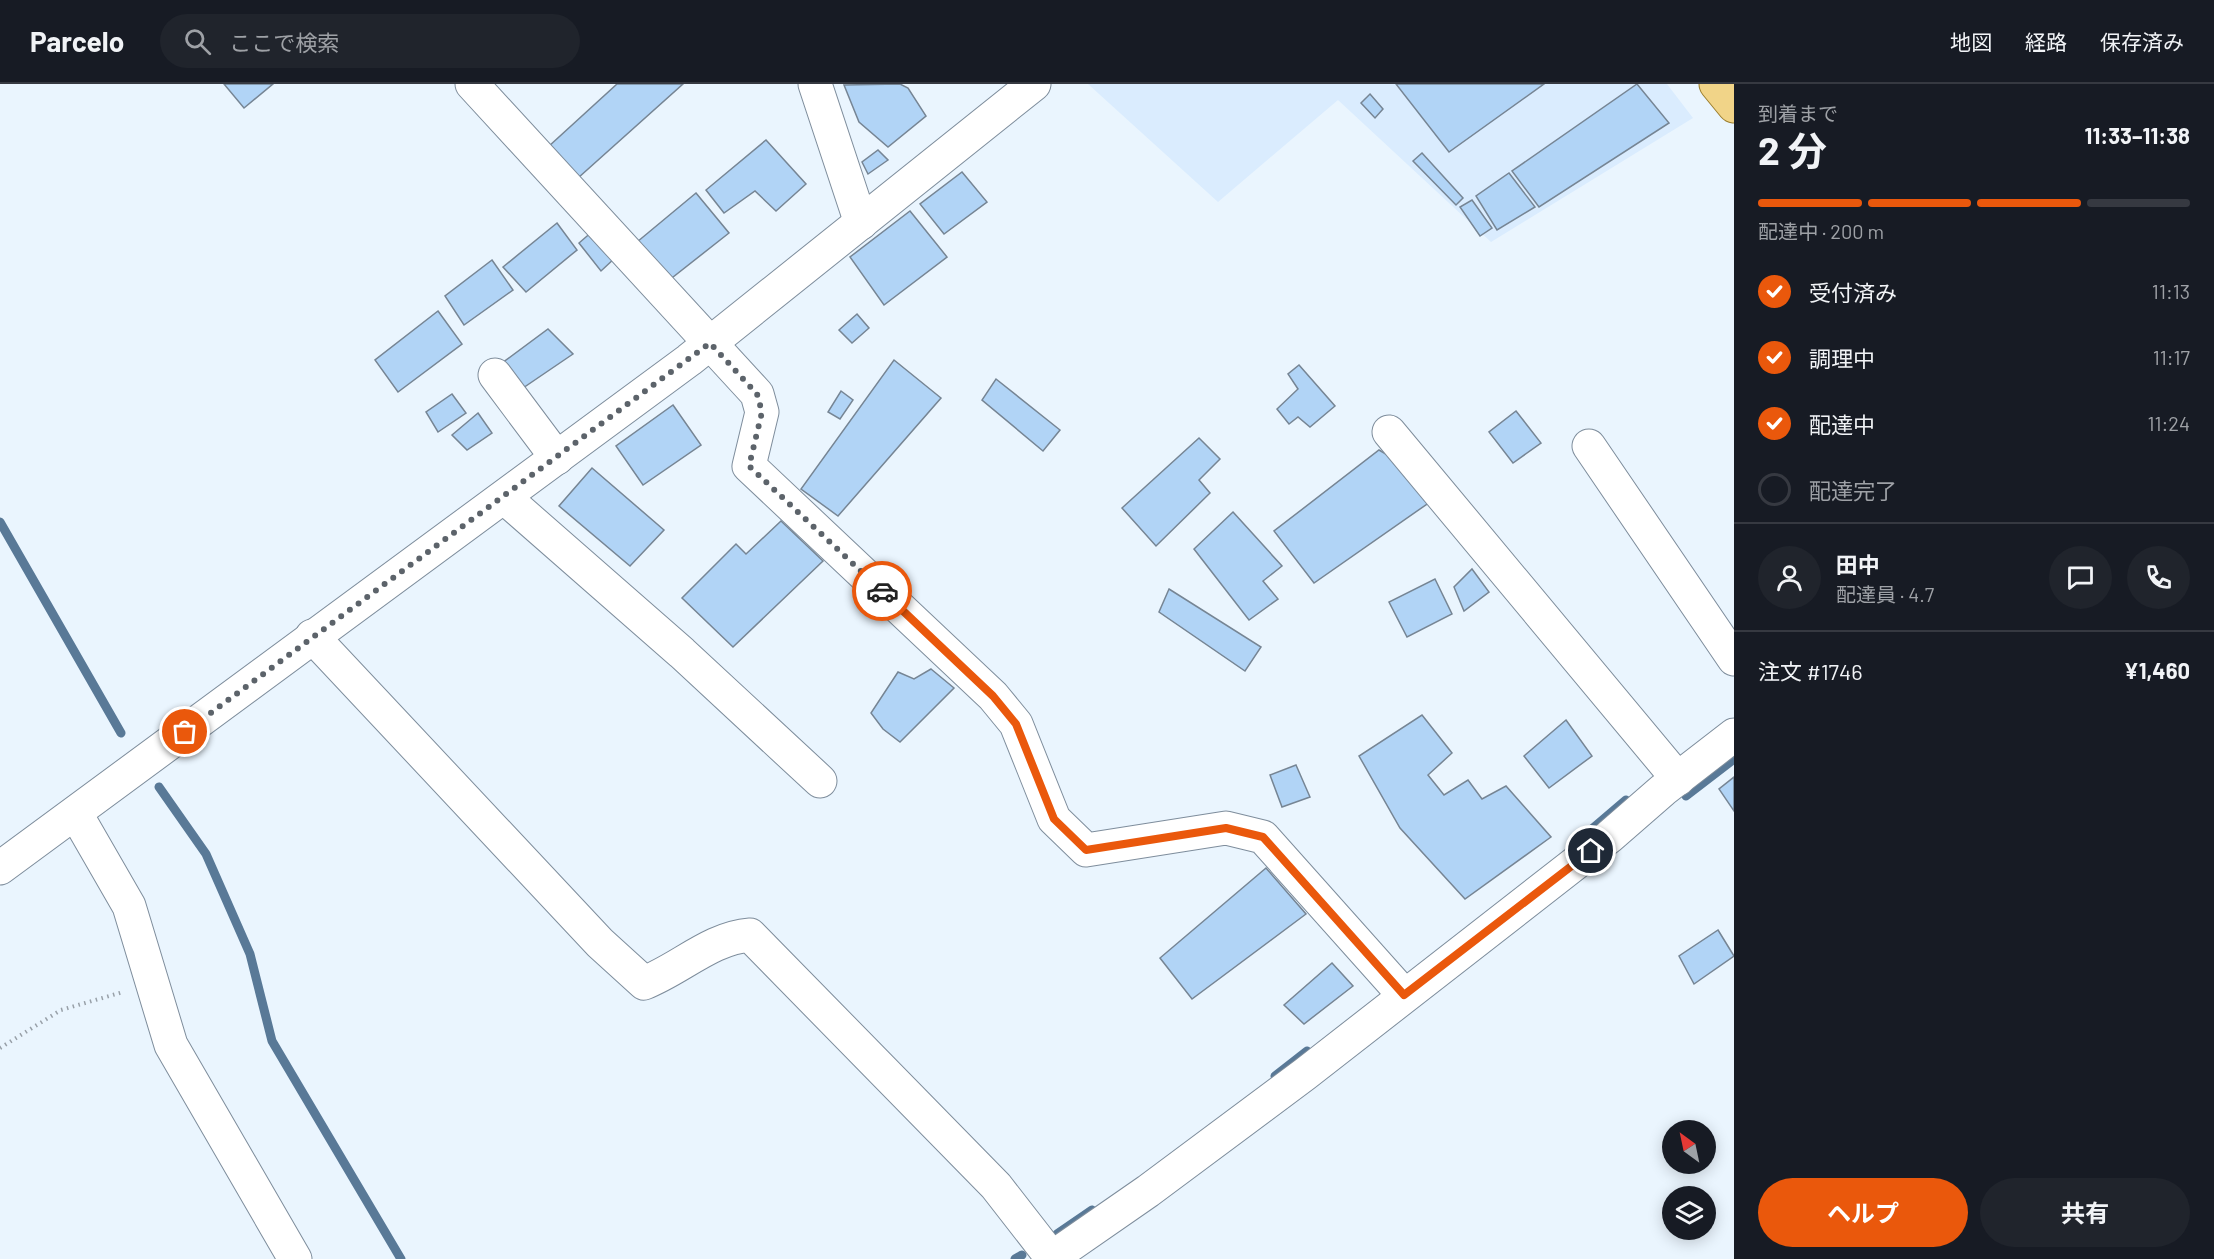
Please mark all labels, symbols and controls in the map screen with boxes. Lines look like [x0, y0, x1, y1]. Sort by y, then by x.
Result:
search box [160, 14, 580, 68]
text: Parcelo [30, 24, 124, 58]
icon: search [181, 25, 214, 58]
text: ここで検索 [229, 29, 339, 55]
text: 地図 [1950, 29, 1992, 54]
text: 経路 [2025, 29, 2067, 54]
text: 保存済み [2100, 29, 2184, 54]
text: 到着まで [1758, 101, 1838, 125]
text: 11:33–11:38 [2085, 122, 2190, 148]
text: 2 分 [1758, 126, 1827, 173]
text: 配達中 · 200 m [1758, 219, 1884, 243]
icon: check [1758, 275, 1791, 308]
text: 受付済み [1809, 279, 1897, 305]
text: 11:13 [2152, 279, 2190, 303]
icon: check [1758, 341, 1791, 374]
text: 調理中 [1809, 345, 1875, 371]
text: 11:17 [2153, 345, 2190, 369]
icon: check [1758, 407, 1791, 440]
text: 配達中 [1809, 411, 1875, 437]
text: 11:24 [2147, 411, 2190, 435]
text: 配達完了 [1809, 477, 1897, 503]
button: person [1758, 546, 1821, 609]
button: chat [2049, 546, 2112, 609]
button: phone [2127, 546, 2190, 609]
text: 田中 [1836, 551, 1880, 577]
courier [852, 561, 912, 621]
icon: car [866, 575, 899, 608]
text: 配達員 · 4.7 [1836, 582, 1934, 606]
text: ¥1,460 [2124, 657, 2190, 683]
text: 注文 #1746 [1758, 658, 1862, 684]
pin [159, 706, 210, 757]
icon: bag [168, 715, 201, 748]
pin [1565, 825, 1616, 876]
icon: home [1574, 834, 1607, 867]
north arrow [1662, 1120, 1716, 1174]
map controls [1662, 1120, 1716, 1240]
button: ヘルプ [1758, 1178, 1968, 1247]
button: 共有 [1980, 1178, 2190, 1247]
button: layers [1662, 1186, 1716, 1240]

